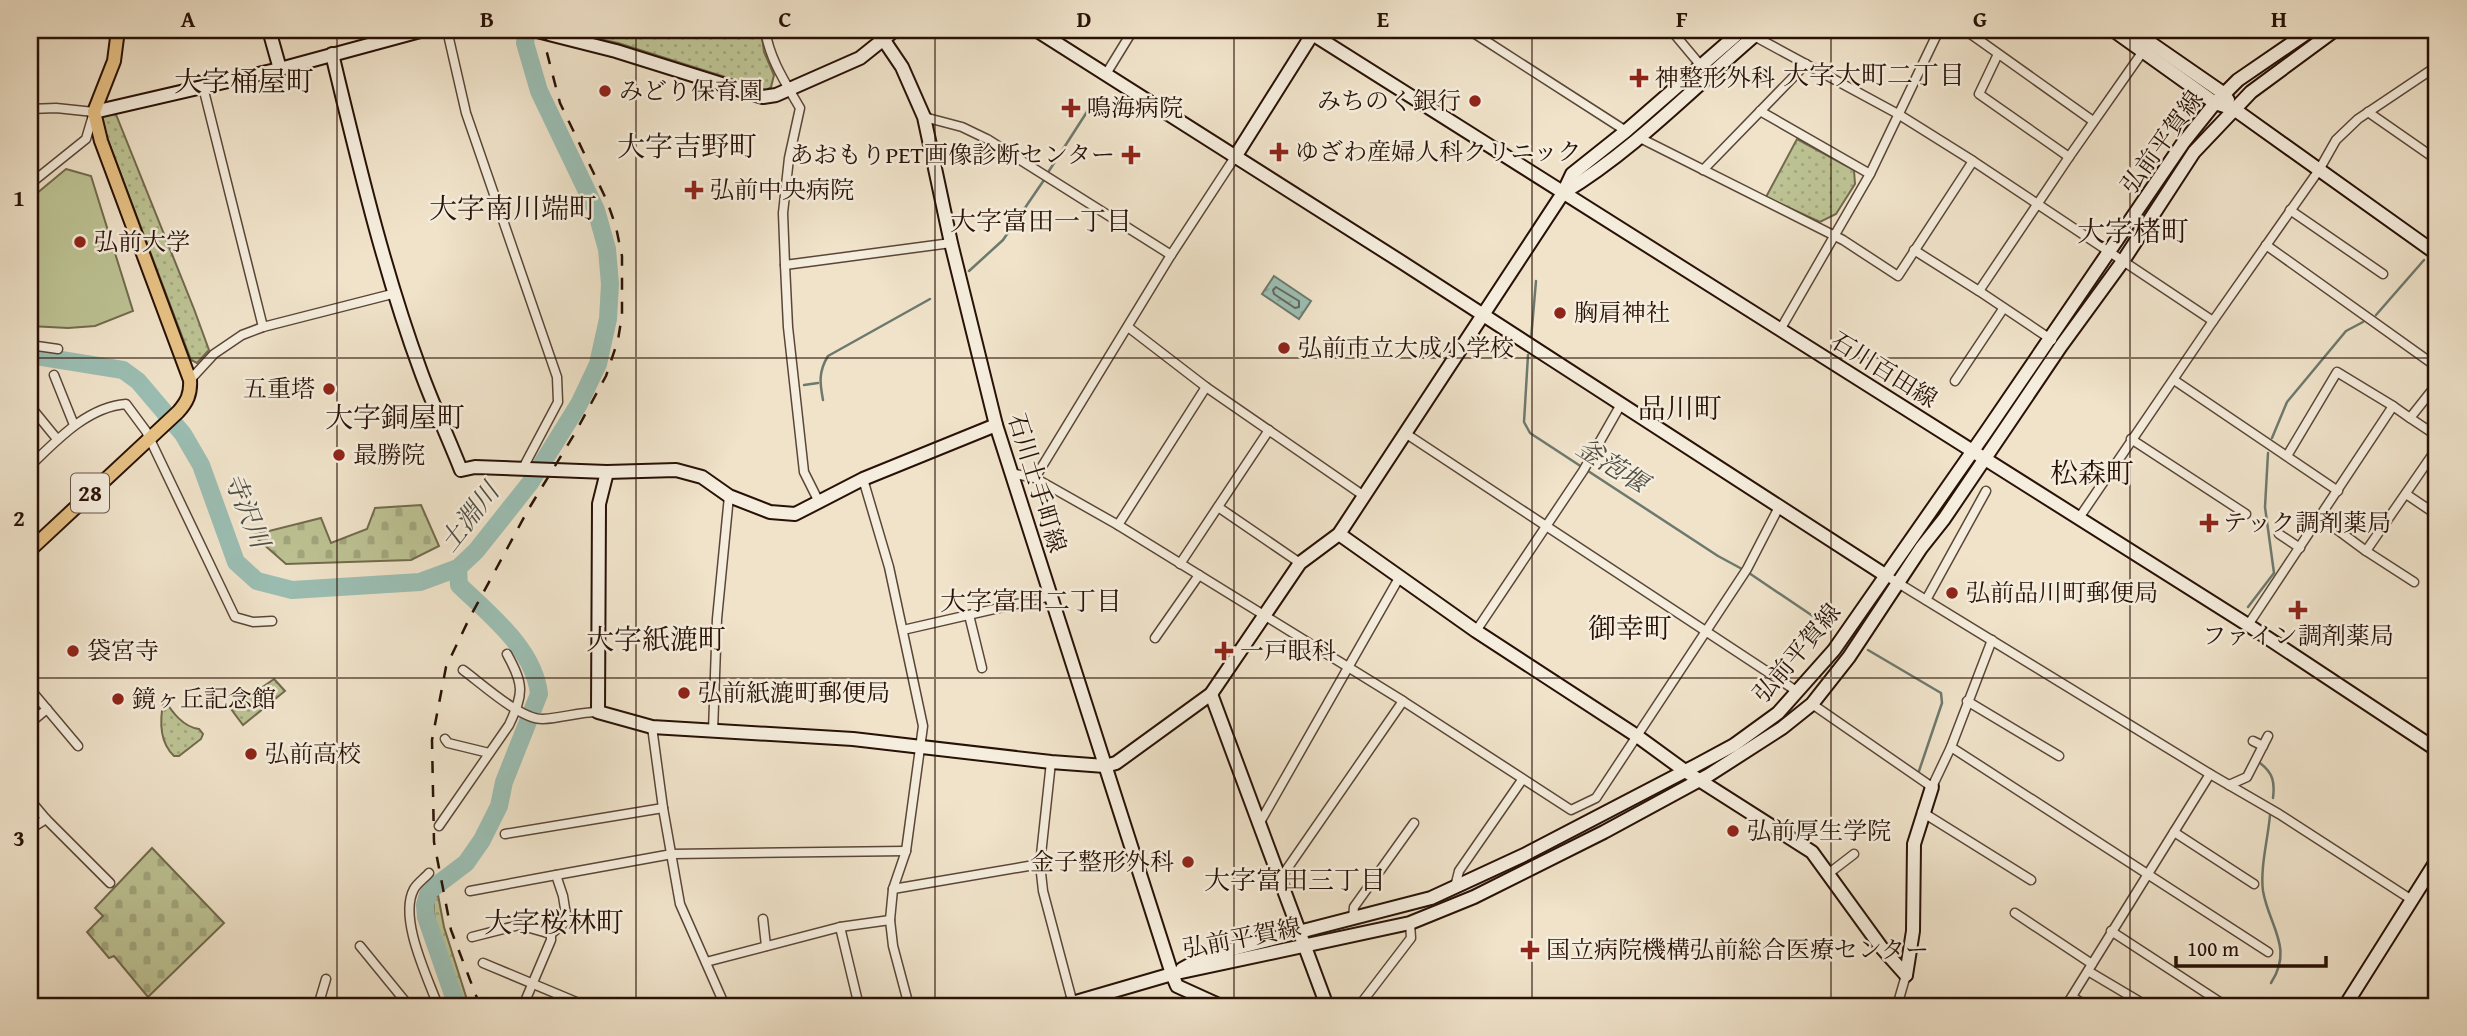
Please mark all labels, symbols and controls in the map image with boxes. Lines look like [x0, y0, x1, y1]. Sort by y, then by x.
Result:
text: A [181, 2, 196, 35]
text: B [480, 2, 494, 35]
text: C [778, 2, 792, 35]
text: D [1077, 2, 1092, 35]
text: E [1377, 2, 1389, 35]
text: F [1676, 2, 1688, 35]
text: G [1973, 2, 1987, 35]
text: H [2271, 2, 2287, 35]
district label: 大字大町二丁目 [1783, 55, 1965, 94]
district label: 大字桶屋町 [174, 60, 314, 101]
place label: 神整形外科 [1655, 60, 1775, 95]
marker: 神整形外科 [1629, 68, 1649, 88]
place label: みどり保育園 [619, 73, 763, 108]
marker: みどり保育園 [597, 83, 613, 99]
place label: みちのく銀行 [1317, 83, 1461, 118]
street label: 弘前平賀線 [2112, 83, 2211, 201]
place label: 鳴海病院 [1087, 90, 1183, 125]
marker: みちのく銀行 [1467, 93, 1483, 109]
marker: 鳴海病院 [1061, 98, 1081, 118]
district label: 大字吉野町 [617, 125, 757, 166]
place label: ゆざわ産婦人科クリニック [1295, 134, 1582, 169]
place label: あおもりPET画像診断センター [789, 137, 1115, 172]
marker: ゆざわ産婦人科クリニック [1269, 142, 1289, 162]
marker: あおもりPET画像診断センター [1121, 145, 1141, 165]
place label: 弘前中央病院 [710, 172, 854, 207]
marker: 弘前中央病院 [684, 180, 704, 200]
text: 1 [13, 181, 25, 214]
district label: 大字南川端町 [429, 187, 597, 228]
district label: 大字富田一丁目 [950, 201, 1132, 240]
district label: 大字楮町 [2077, 210, 2189, 251]
place label: 弘前大学 [94, 224, 190, 259]
marker: 弘前大学 [72, 234, 88, 250]
place label: 胸肩神社 [1574, 295, 1670, 330]
marker: 胸肩神社 [1552, 305, 1568, 321]
street label: 石川百田線 [1824, 323, 1944, 416]
place label: 弘前市立大成小学校 [1298, 330, 1514, 365]
marker: 弘前市立大成小学校 [1276, 340, 1292, 356]
place label: 五重塔 [243, 371, 315, 406]
marker: 五重塔 [321, 381, 337, 397]
district label: 品川町 [1638, 387, 1722, 428]
district label: 大字銅屋町 [325, 396, 465, 437]
street label: 石川土手町線 [1000, 409, 1075, 557]
water label: 釜萢堰 [1569, 427, 1659, 504]
place label: 最勝院 [353, 437, 425, 472]
marker: 最勝院 [331, 447, 347, 463]
district label: 松森町 [2050, 452, 2134, 493]
water label: 寺沢川 [215, 466, 281, 556]
water label: 土淵川 [429, 472, 510, 559]
road number: 28 [71, 474, 109, 512]
text: 2 [13, 501, 25, 534]
place label: テック調剤薬局 [2223, 505, 2391, 540]
marker: テック調剤薬局 [2201, 515, 2217, 531]
place label: 弘前品川町郵便局 [1966, 575, 2158, 610]
district label: 大字富田二丁目 [940, 581, 1122, 620]
marker: 弘前品川町郵便局 [1944, 585, 1960, 601]
street label: 弘前平賀線 [1745, 595, 1849, 710]
marker: ファイン調剤薬局 [2290, 602, 2306, 618]
district label: 御幸町 [1588, 607, 1672, 648]
district label: 大字紙漉町 [586, 618, 726, 659]
place label: ファイン調剤薬局 [2202, 618, 2394, 653]
place label: 袋宮寺 [87, 633, 159, 668]
place label: 一戸眼科 [1240, 633, 1336, 668]
marker: 一戸眼科 [1214, 641, 1234, 661]
marker: 袋宮寺 [65, 643, 81, 659]
place label: 弘前紙漉町郵便局 [698, 675, 890, 710]
place label: 鏡ヶ丘記念館 [132, 681, 276, 716]
marker: 弘前紙漉町郵便局 [676, 685, 692, 701]
marker: 鏡ヶ丘記念館 [110, 691, 126, 707]
place label: 弘前高校 [265, 736, 361, 771]
marker: 弘前高校 [243, 746, 259, 762]
place label: 弘前厚生学院 [1747, 813, 1891, 848]
text: 3 [13, 821, 25, 854]
marker: 弘前厚生学院 [1725, 823, 1741, 839]
place label: 金子整形外科 [1030, 844, 1174, 879]
marker: 金子整形外科 [1180, 854, 1196, 870]
district label: 大字富田三丁目 [1204, 860, 1386, 899]
district label: 大字桜林町 [484, 901, 624, 942]
street label: 弘前平賀線 [1180, 909, 1304, 966]
scale bar [2176, 924, 2327, 968]
place label: 国立病院機構弘前総合医療センター [1546, 932, 1929, 967]
text: 100 m [2187, 933, 2239, 964]
marker: 国立病院機構弘前総合医療センター [1520, 940, 1540, 960]

